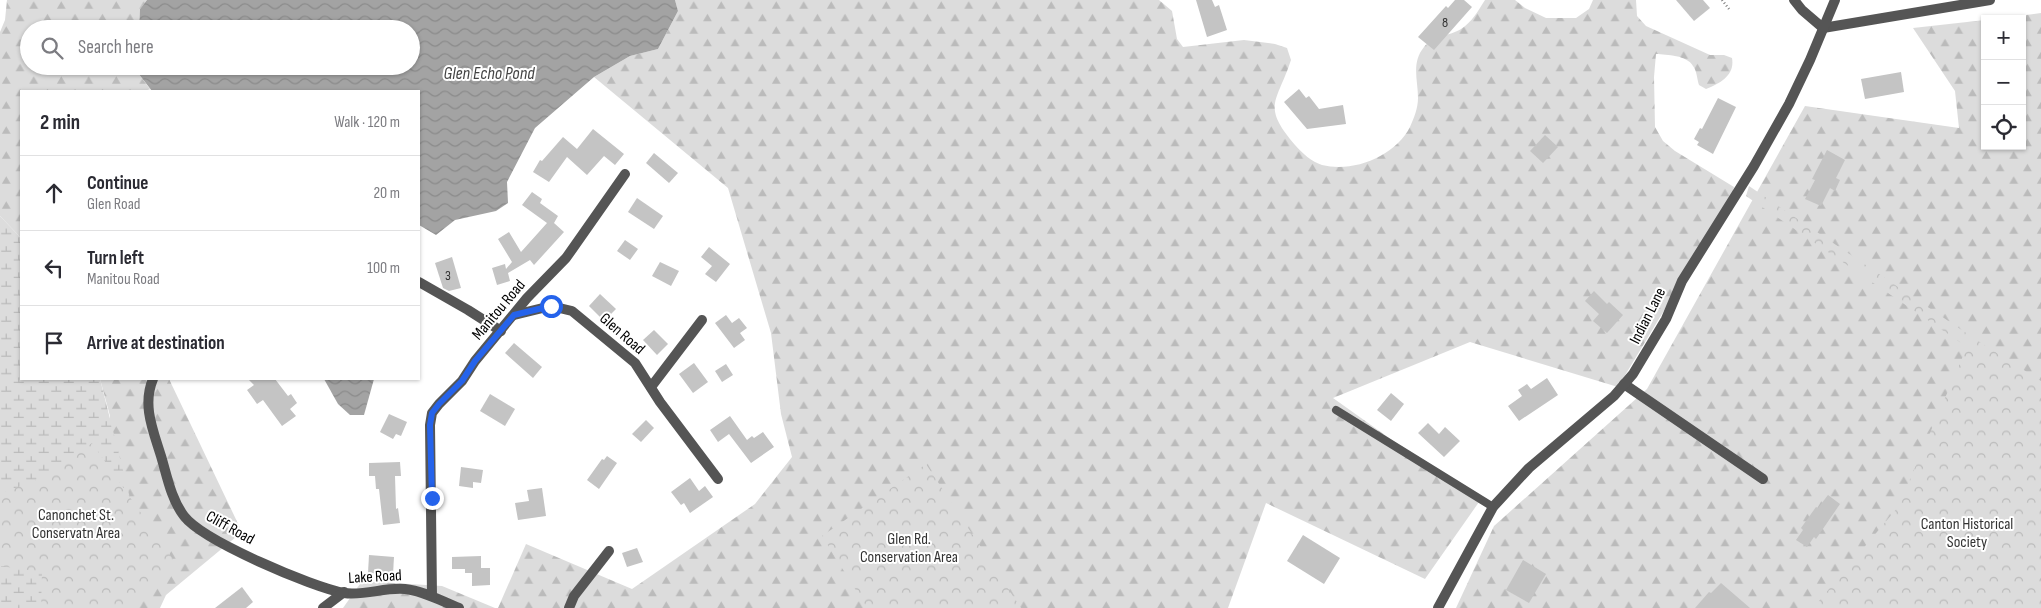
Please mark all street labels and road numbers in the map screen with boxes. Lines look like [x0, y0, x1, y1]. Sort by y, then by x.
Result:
street label: Manitou Road [468, 276, 530, 344]
street label: Indian Lane [1626, 285, 1670, 347]
street label: Glen Road [596, 309, 648, 359]
street label: Cliff Road [202, 507, 258, 549]
street label: Lake Road [348, 566, 402, 588]

